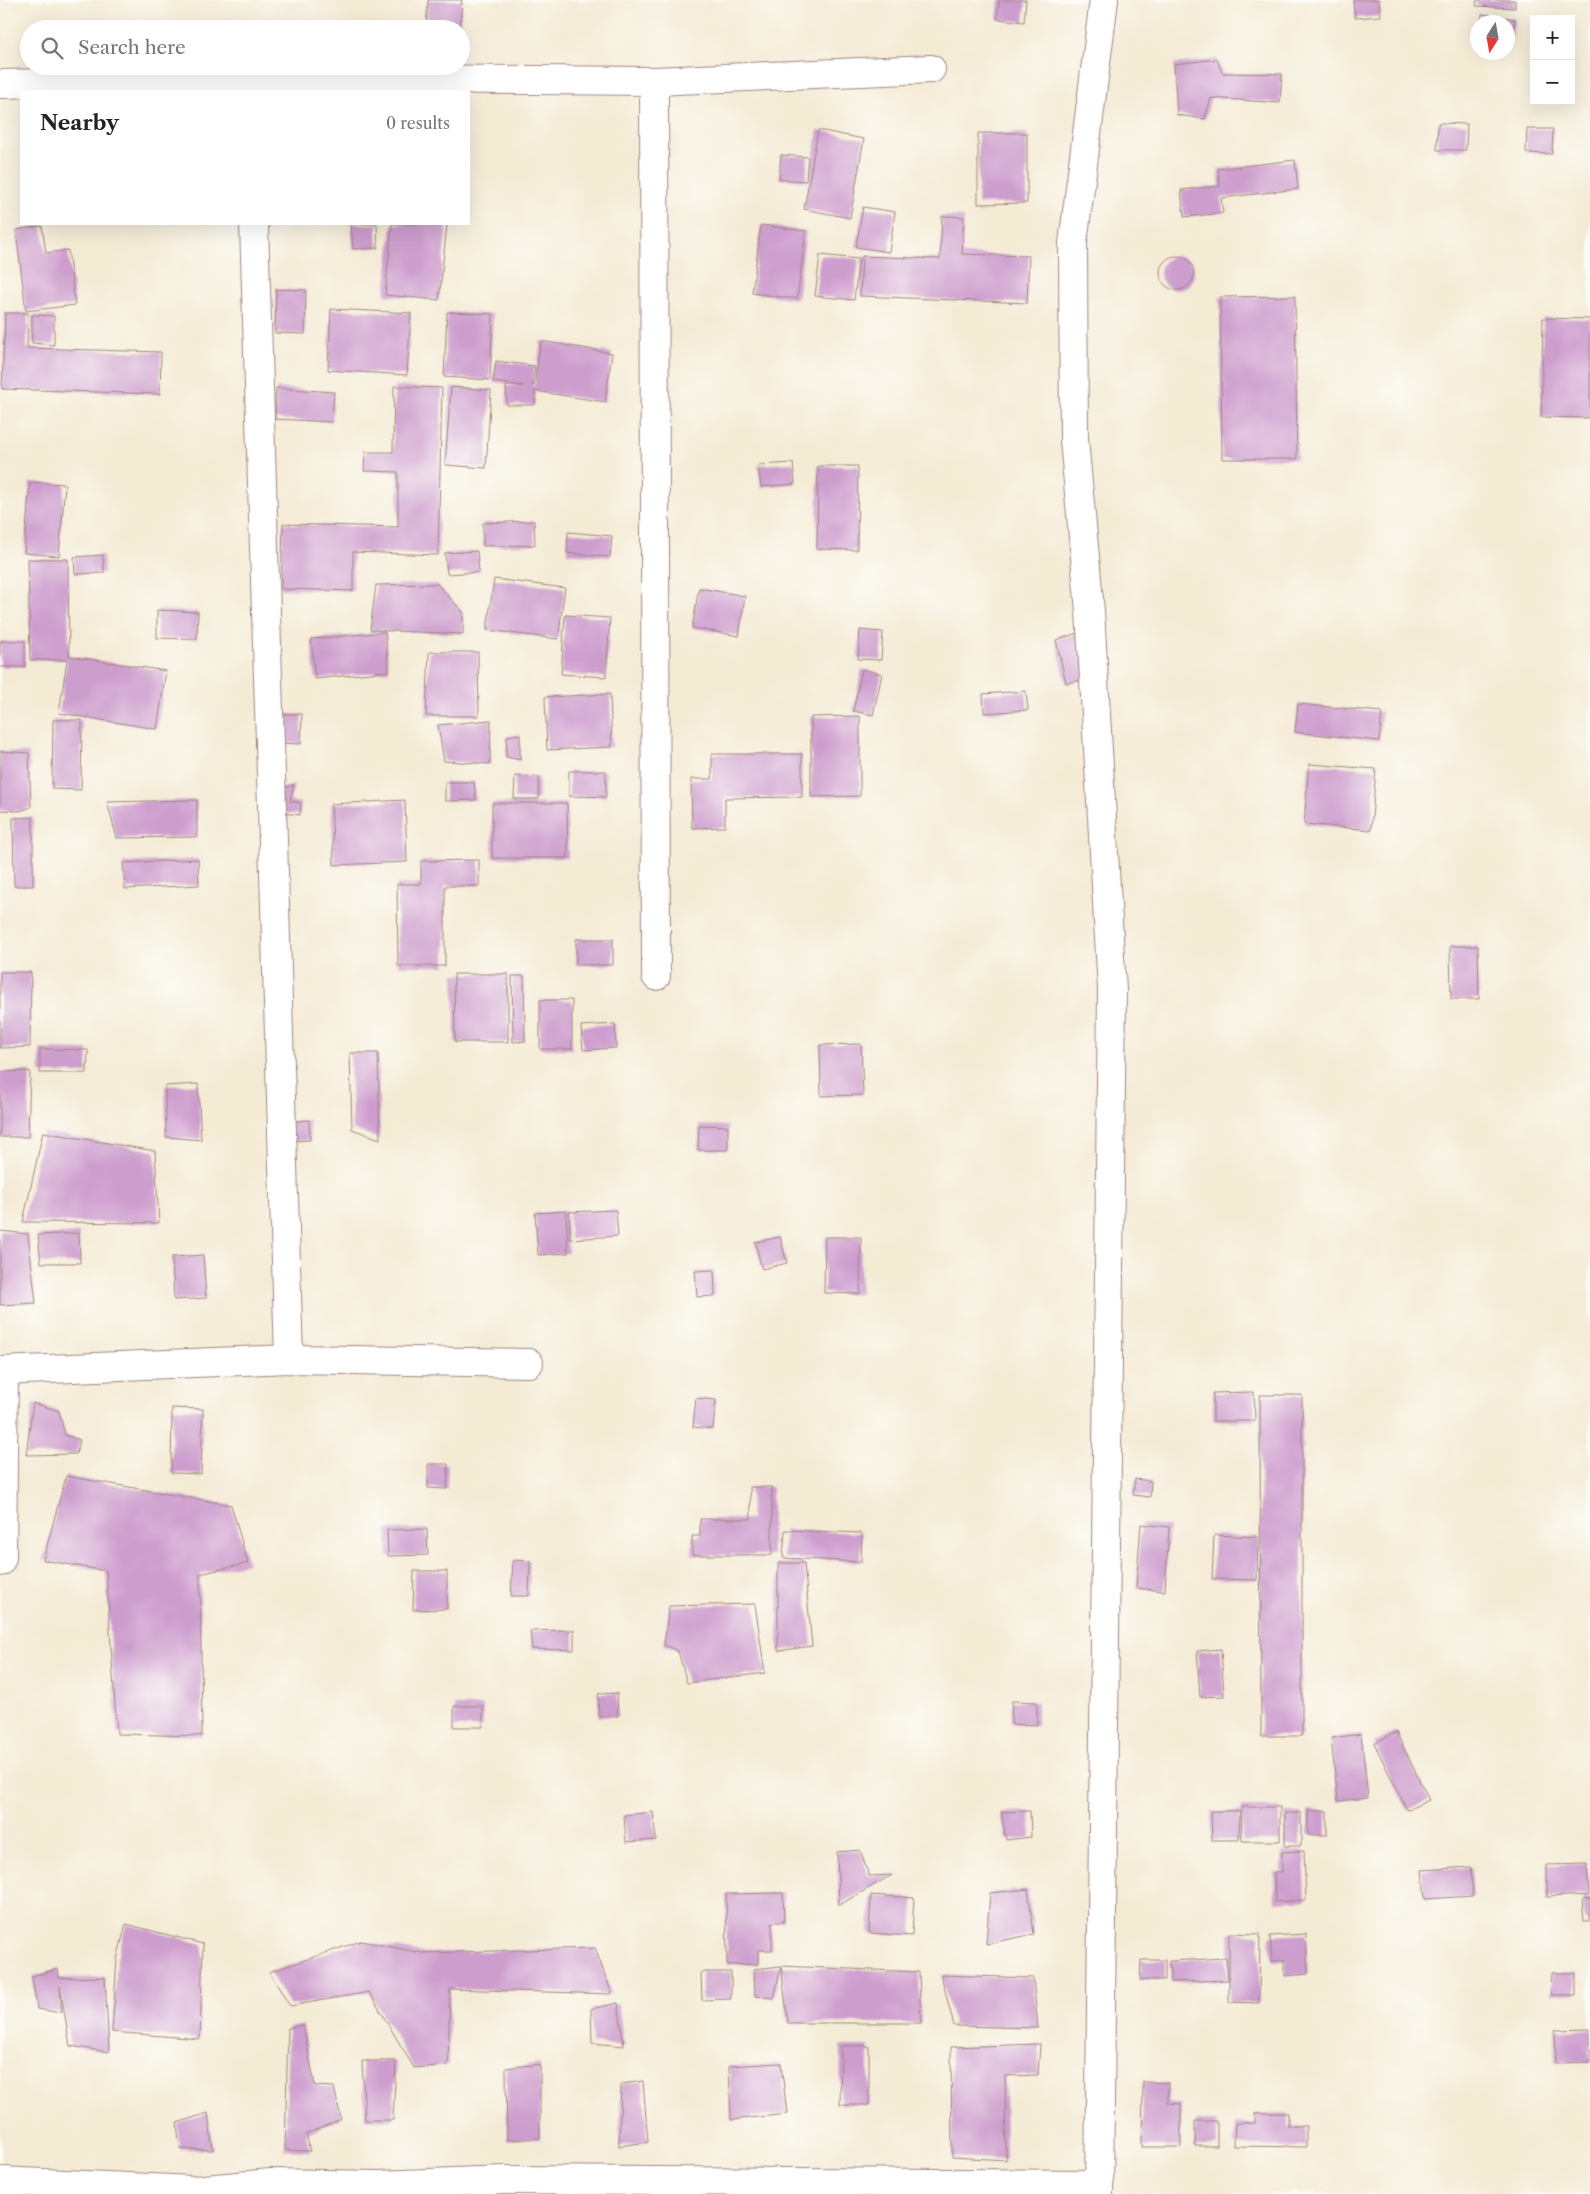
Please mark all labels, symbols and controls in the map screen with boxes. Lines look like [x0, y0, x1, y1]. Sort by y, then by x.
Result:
north arrow [1470, 15, 1515, 60]
map controls [1530, 15, 1575, 105]
button: + [1530, 15, 1575, 60]
search box [20, 20, 470, 75]
icon: search [38, 34, 66, 62]
text: Search here [78, 36, 186, 59]
button: − [1530, 60, 1575, 105]
text: Nearby [40, 110, 119, 135]
text: 0 results [386, 113, 450, 133]

